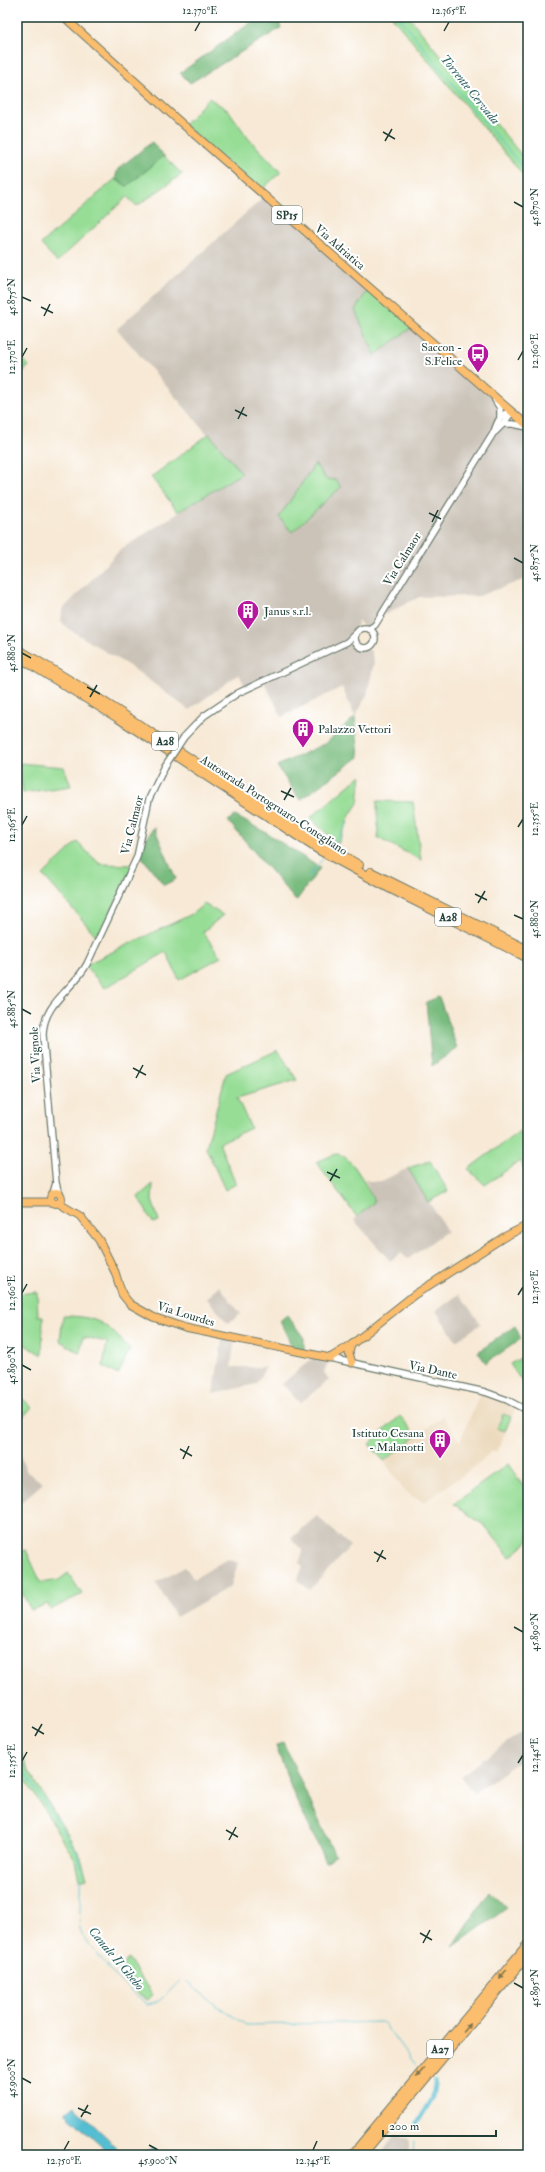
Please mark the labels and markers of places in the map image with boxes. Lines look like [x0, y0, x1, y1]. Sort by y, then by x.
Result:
place label: Saccon - S.Felice [421, 340, 462, 369]
bus stop icon: Saccon - S.Felice [465, 341, 491, 374]
building icon: Janus s.r.l. [235, 598, 261, 631]
place label: Janus s.r.l. [263, 604, 311, 619]
building icon: Palazzo Vettori [290, 716, 316, 749]
place label: Palazzo Vettori [318, 722, 391, 737]
place label: Istituto Cesana - Malanotti [352, 1426, 425, 1455]
building icon: Istituto Cesana - Malanotti [427, 1427, 453, 1460]

